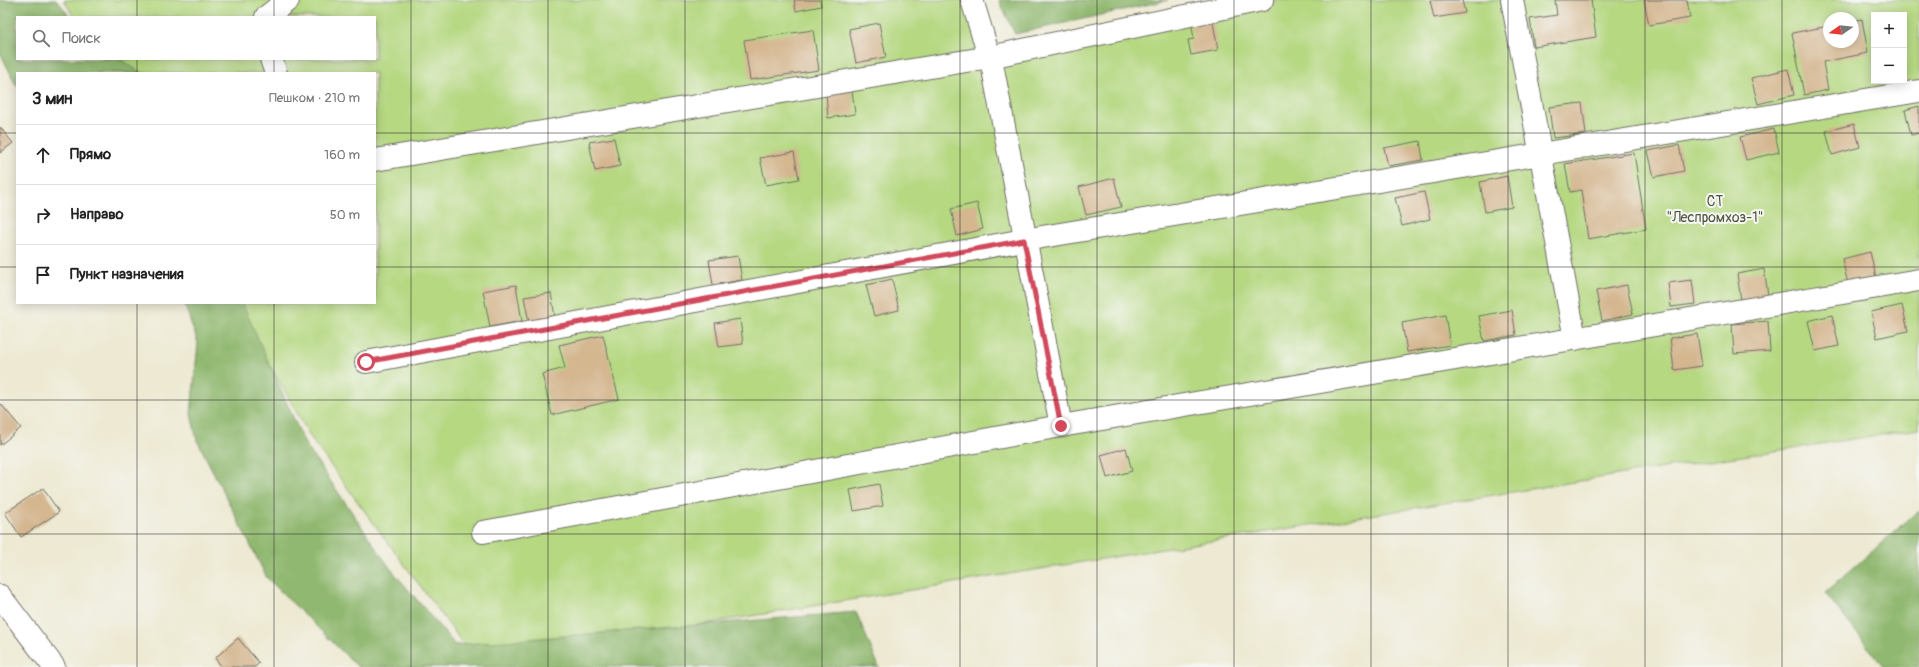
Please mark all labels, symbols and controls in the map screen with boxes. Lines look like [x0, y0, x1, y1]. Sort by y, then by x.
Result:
north arrow [1823, 12, 1859, 48]
map controls [1871, 12, 1907, 84]
button: + [1871, 12, 1907, 48]
search box [16, 16, 376, 60]
icon: search [30, 27, 52, 49]
text: Поиск [62, 29, 101, 48]
button: − [1871, 48, 1907, 84]
text: 3 мин [32, 88, 72, 109]
text: Пешком · 210 m [269, 90, 360, 106]
icon: ahead [32, 144, 54, 166]
text: Прямо [70, 145, 111, 164]
text: 160 m [324, 147, 360, 163]
park label: СТ "Леспромхоз-1" [1667, 193, 1763, 226]
icon: right [32, 204, 54, 226]
text: Направо [70, 205, 124, 224]
text: 50 m [330, 207, 360, 223]
icon: arrive [32, 264, 54, 286]
text: Пункт назначения [70, 265, 184, 284]
route start [357, 353, 375, 371]
route end [1052, 417, 1070, 435]

